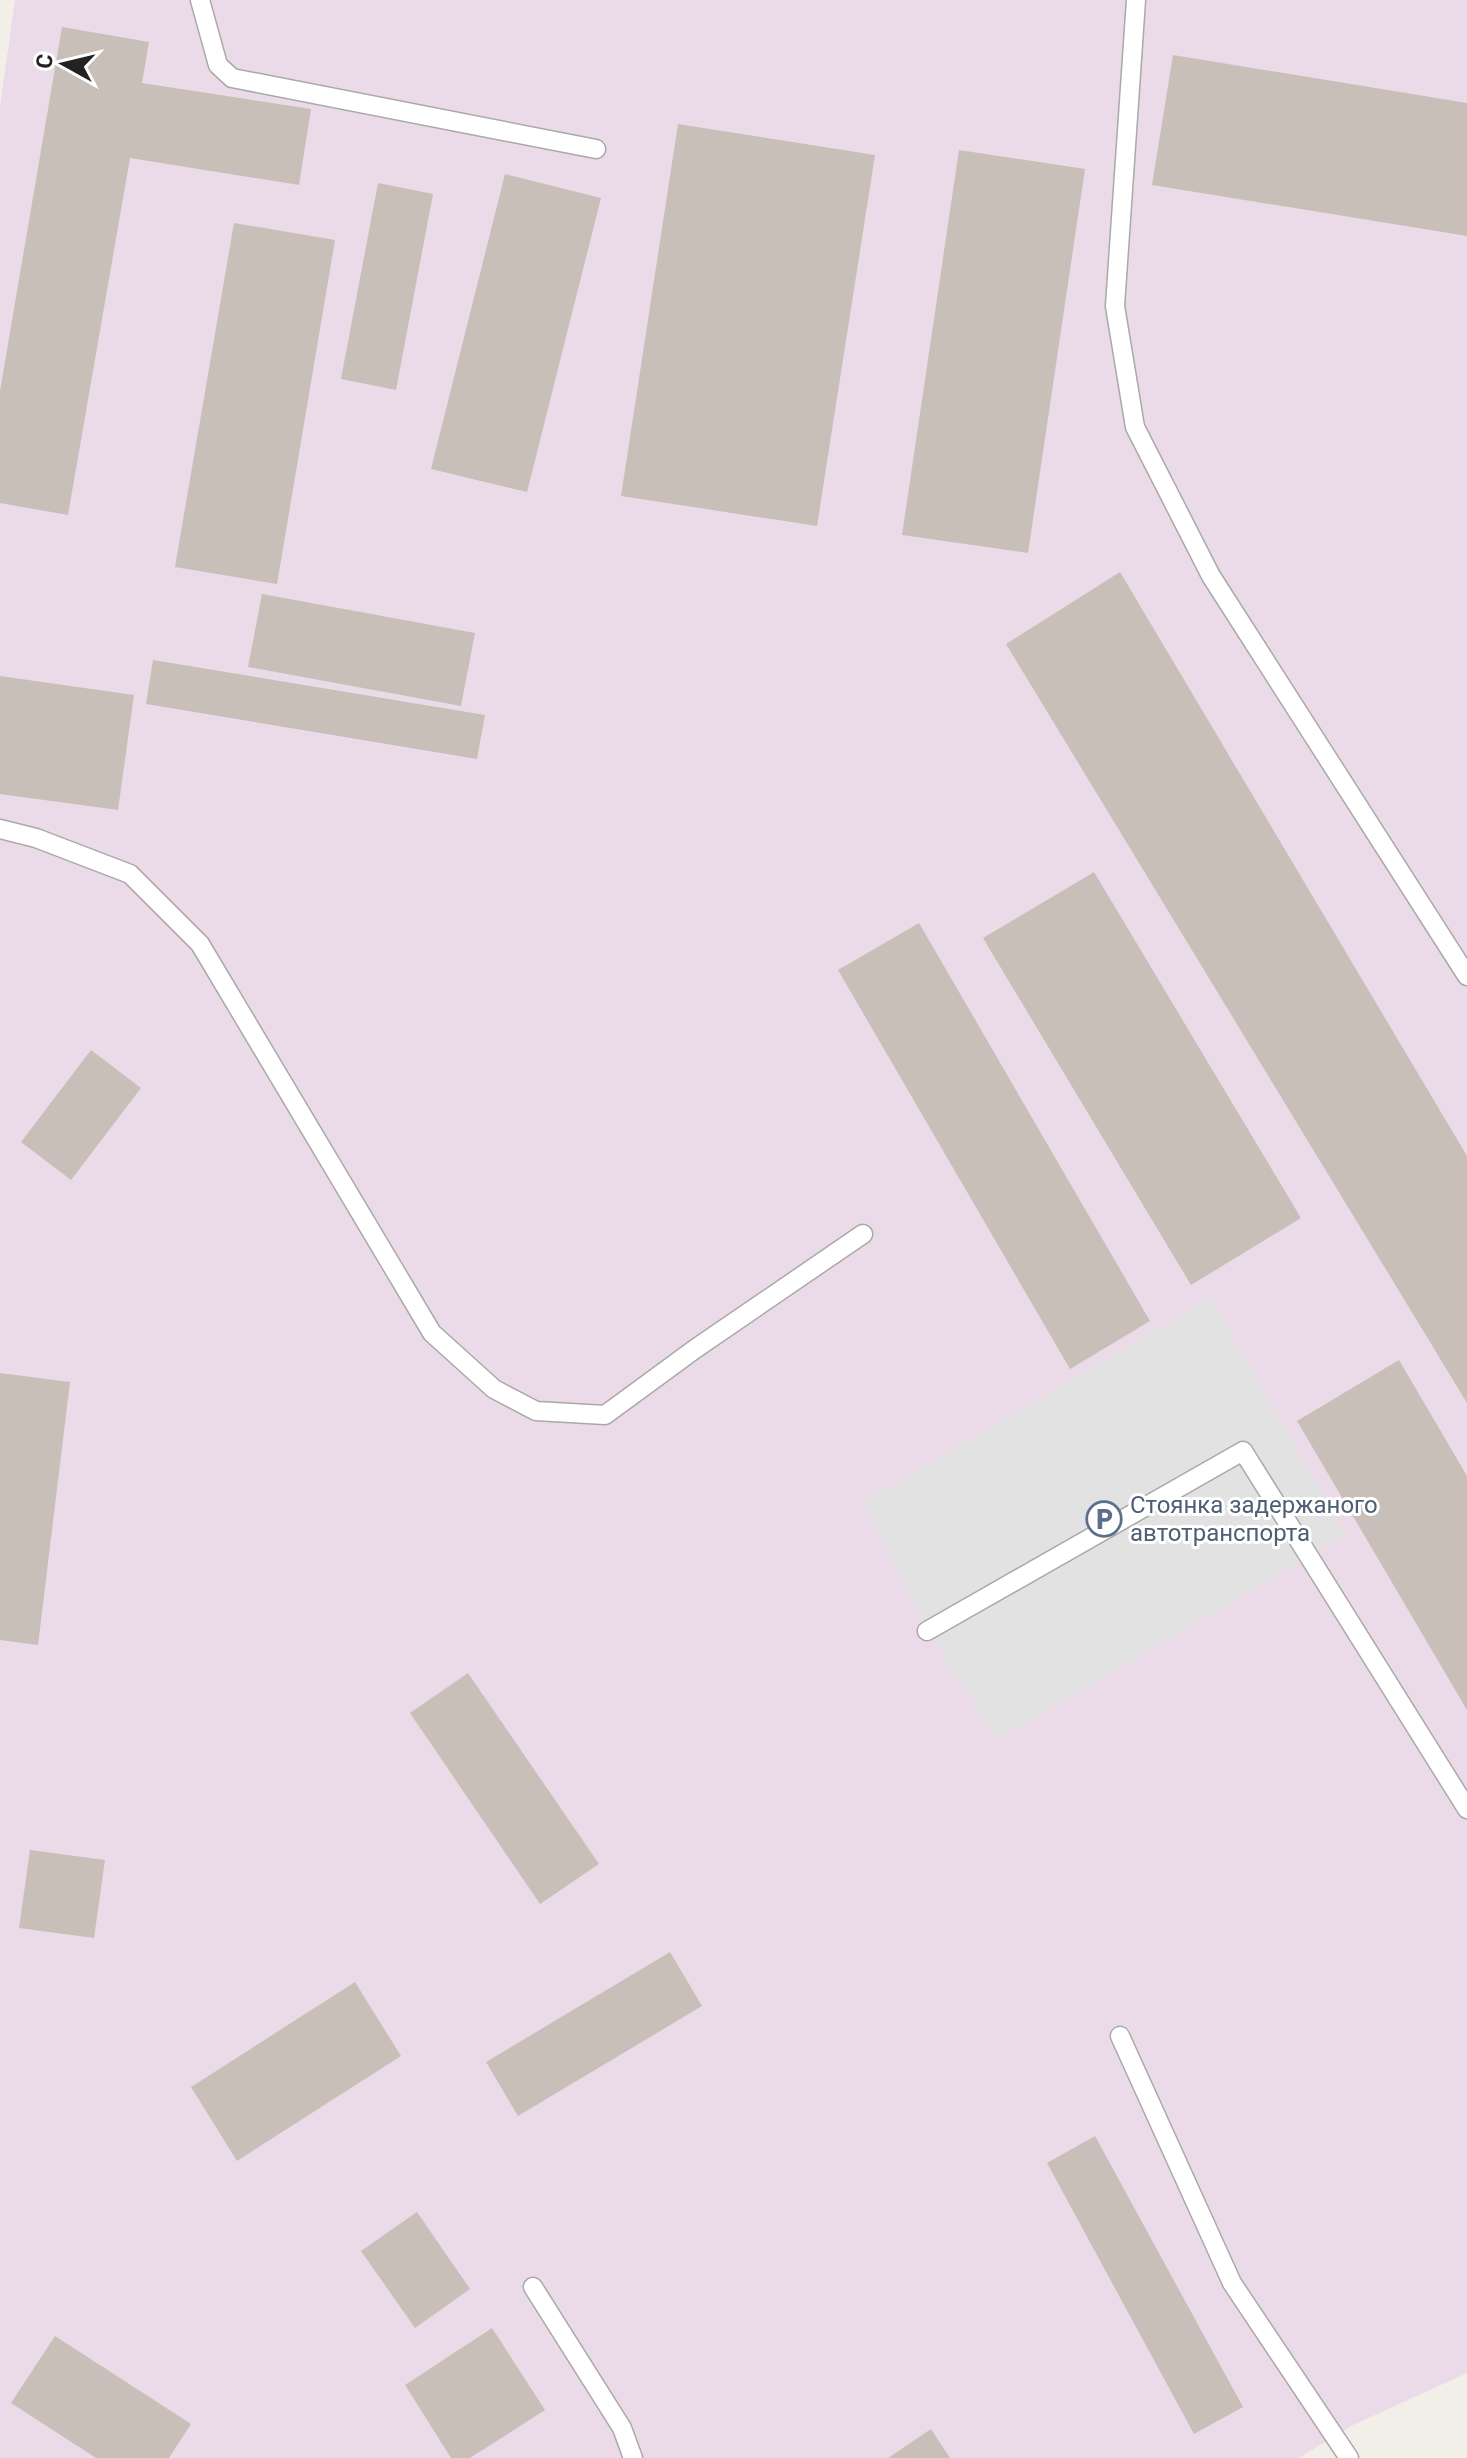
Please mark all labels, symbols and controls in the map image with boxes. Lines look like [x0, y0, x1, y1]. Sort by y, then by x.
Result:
north arrow [24, 24, 104, 104]
text: С [31, 52, 58, 70]
place label: Стоянка задержаного автотранспорта [1130, 1491, 1378, 1547]
parking icon: Стоянка задержаного автотранспорта [1085, 1500, 1123, 1538]

